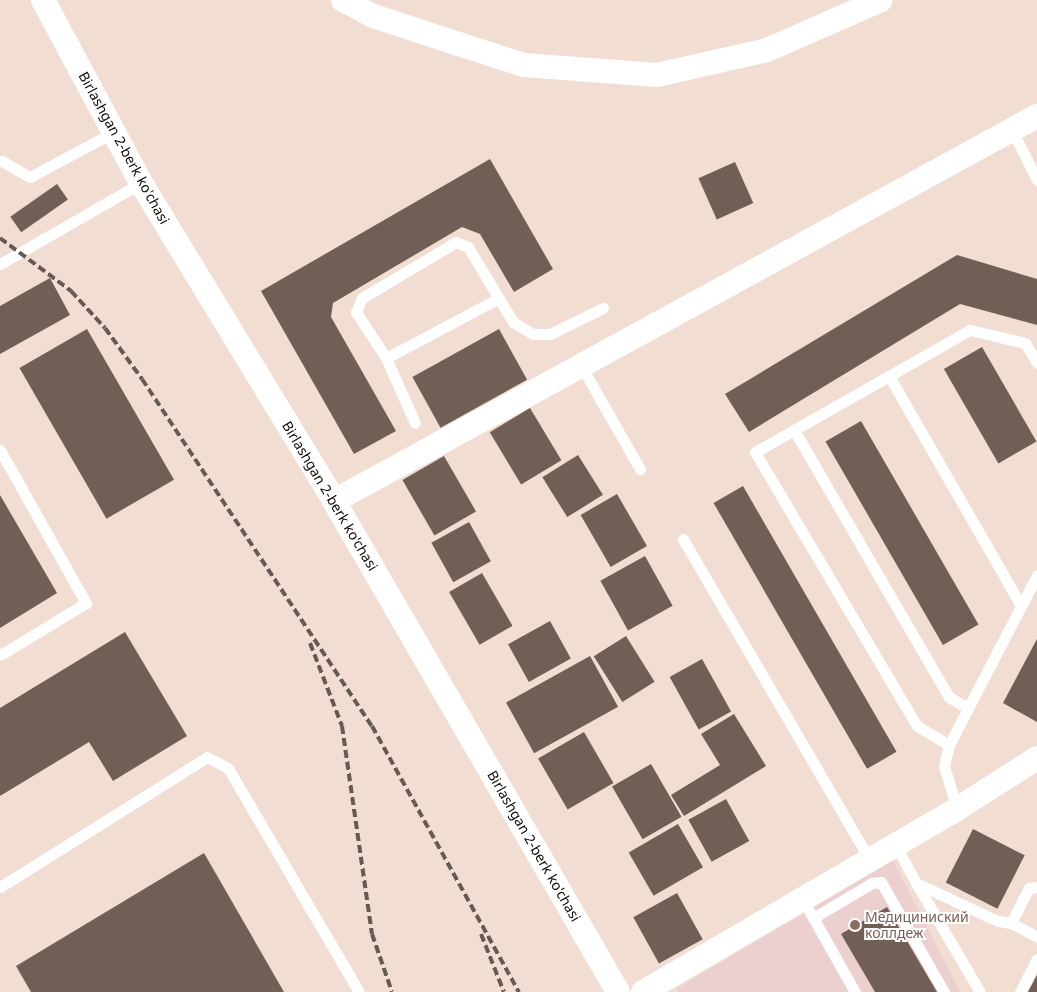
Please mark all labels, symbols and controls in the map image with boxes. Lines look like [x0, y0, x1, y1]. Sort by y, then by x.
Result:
street label: Birlashgan 2-berk ko'chasi [75, 69, 173, 227]
street label: Birlashgan 2-berk ko'chasi [279, 418, 381, 574]
street label: Birlashgan 2-berk ko'chasi [484, 767, 584, 925]
place label: Медициниский коллдеж [865, 909, 969, 942]
marker: Медициниский коллдеж [849, 919, 861, 931]

